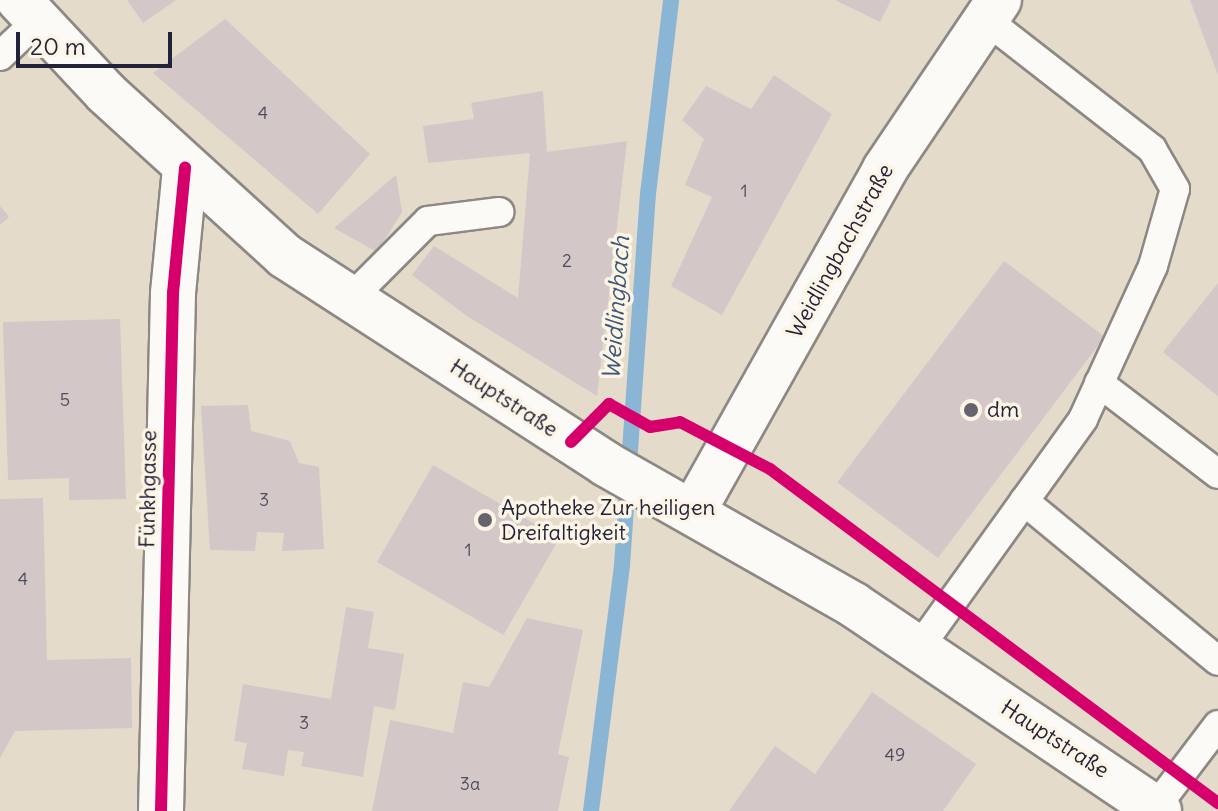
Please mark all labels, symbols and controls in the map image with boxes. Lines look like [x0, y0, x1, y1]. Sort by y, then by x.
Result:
scale bar [20, 16, 176, 66]
text: 20 m [30, 31, 86, 61]
house number: 4 [258, 102, 268, 124]
street label: Weidlingbachstraße [781, 159, 899, 343]
house number: 1 [740, 180, 748, 202]
water label: Weidlingbach [597, 235, 635, 381]
house number: 2 [562, 250, 572, 272]
street label: Hauptstraße [445, 353, 563, 443]
house number: 5 [60, 389, 70, 411]
place label: dm [987, 397, 1019, 423]
marker: dm [962, 401, 980, 419]
street label: Fünkhgasse [134, 430, 162, 548]
house number: 3 [259, 489, 269, 511]
place label: Apotheke Zur heiligen Dreifaltigkeit [501, 494, 715, 546]
marker: Apotheke Zur heiligen Dreifaltigkeit [476, 511, 494, 529]
house number: 1 [464, 539, 472, 561]
house number: 4 [18, 568, 28, 590]
street label: Hauptstraße [996, 694, 1114, 784]
house number: 3 [299, 712, 309, 734]
house number: 49 [885, 744, 905, 766]
house number: 3a [460, 773, 480, 795]

